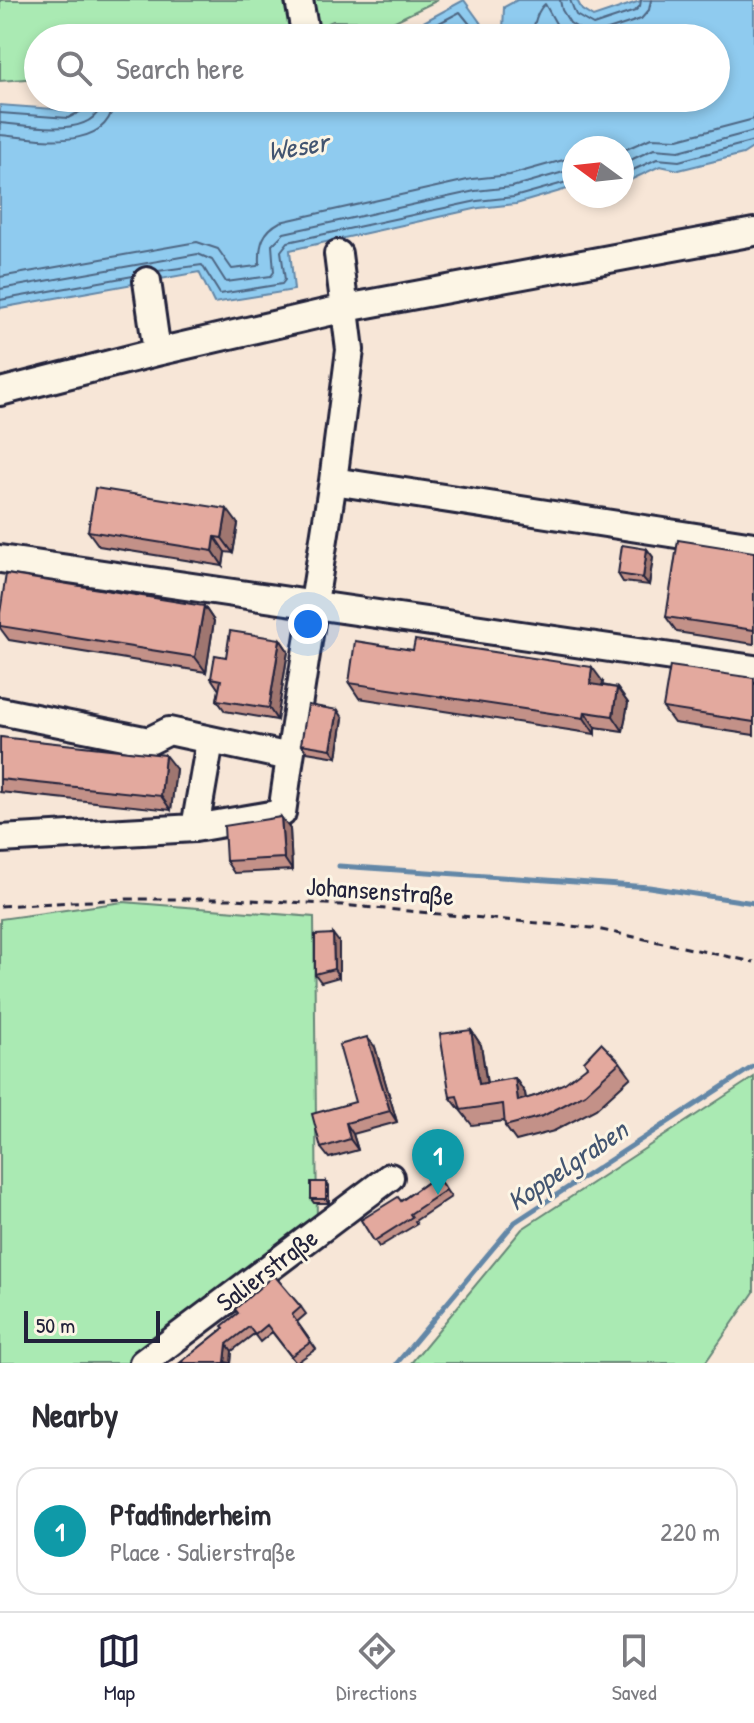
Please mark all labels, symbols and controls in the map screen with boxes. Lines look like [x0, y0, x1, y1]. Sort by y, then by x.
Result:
search box [24, 24, 730, 112]
icon: search [52, 46, 96, 90]
text: Search here [116, 48, 244, 88]
water label: Weser [265, 122, 334, 170]
north arrow [562, 136, 634, 208]
your location [288, 604, 328, 644]
street label: Johansenstraße [305, 868, 455, 913]
water label: Koppelgraben [499, 1109, 637, 1219]
pin: 1 [412, 1129, 464, 1195]
street label: Salierstraße [209, 1220, 325, 1319]
scale bar [24, 1307, 160, 1343]
text: 50 m [36, 1310, 75, 1340]
text: Nearby [32, 1392, 118, 1438]
text: Pfadfinderheim [110, 1494, 271, 1534]
text: 1 [55, 1514, 65, 1549]
text: 220 m [660, 1514, 720, 1549]
text: Place · Salierstraße [110, 1534, 296, 1569]
tab: Map [97, 1629, 141, 1707]
tab: Directions [336, 1629, 417, 1707]
tab: Saved [612, 1629, 657, 1707]

